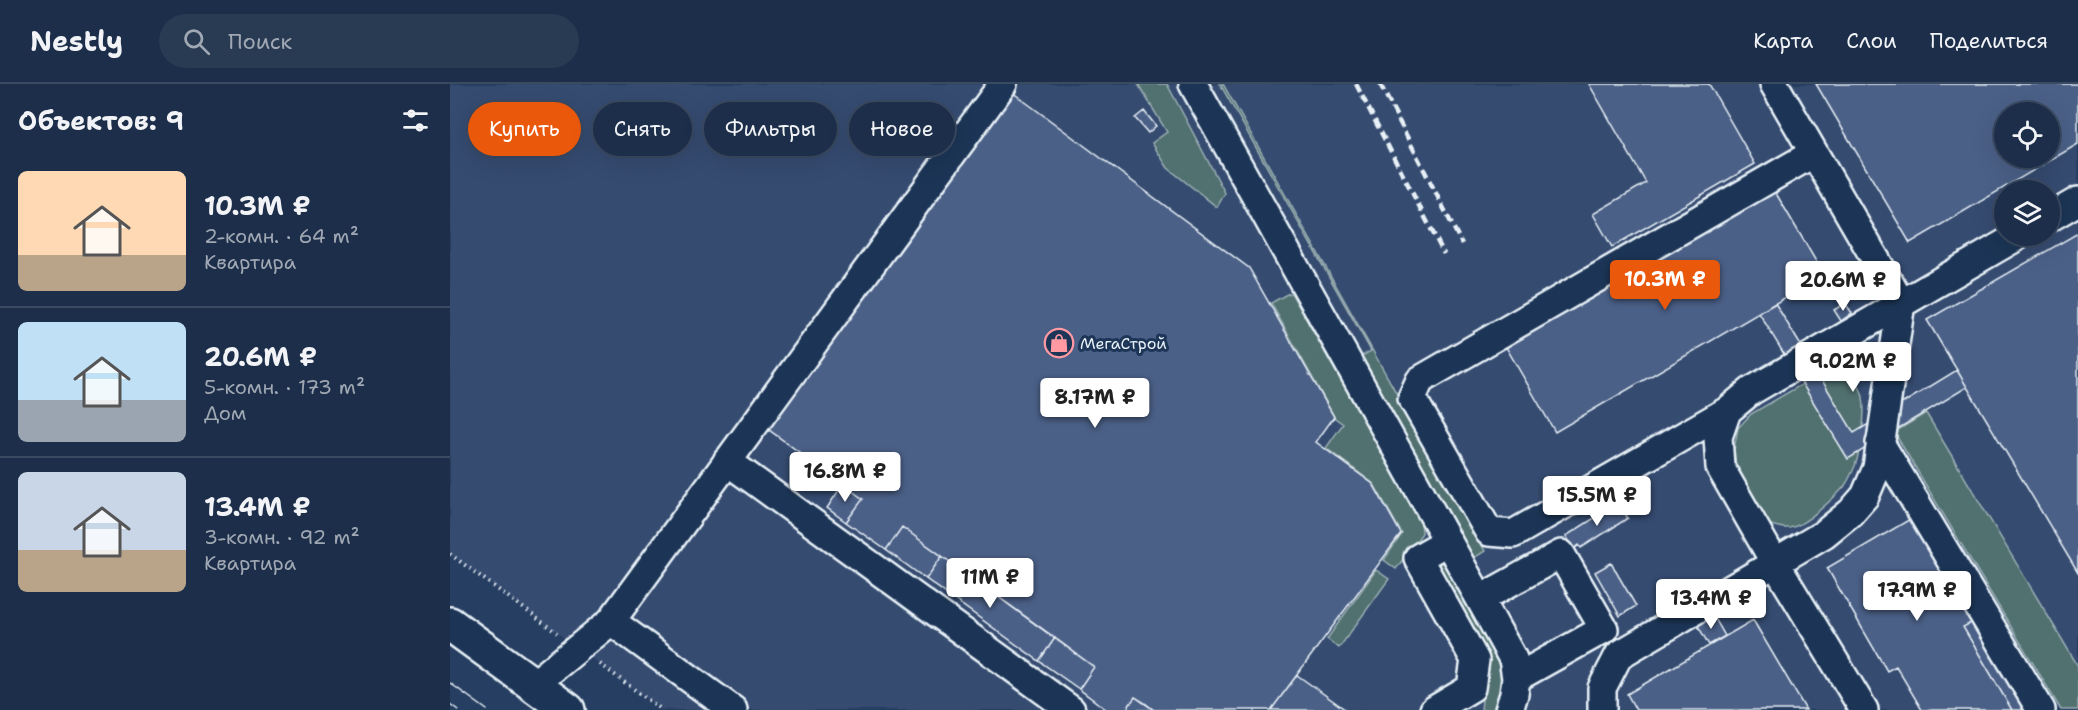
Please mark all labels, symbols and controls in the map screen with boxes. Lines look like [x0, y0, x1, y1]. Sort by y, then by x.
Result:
search box [159, 14, 579, 68]
text: Nestly [30, 22, 123, 60]
icon: search [180, 25, 213, 58]
text: Поиск [228, 27, 292, 56]
text: Карта [1753, 27, 1813, 55]
text: Слои [1846, 27, 1897, 55]
text: Поделиться [1930, 27, 2048, 55]
chip: Купить [468, 102, 581, 156]
chip: Снять [593, 102, 692, 156]
chip: Фильтры [704, 102, 837, 156]
chip: Новое [849, 102, 955, 156]
map controls [1994, 102, 2060, 246]
button: locate [1994, 102, 2060, 168]
text: Объектов: 9 [18, 103, 184, 138]
icon: filters [399, 104, 432, 137]
button: layers [1994, 180, 2060, 246]
text: 10.3M ₽ [204, 188, 311, 223]
icon: home [66, 195, 138, 267]
text: 2-комн. · 64 m² [204, 223, 359, 249]
text: Квартира [204, 249, 296, 275]
pin: 10.3M ₽ [1610, 260, 1720, 311]
pin: 20.6M ₽ [1788, 261, 1898, 312]
text: 10.3M ₽ [1624, 266, 1706, 292]
text: 20.6M ₽ [1799, 267, 1887, 293]
shop icon: МегаСтрой [1043, 327, 1075, 359]
place label: МегаСтрой [1080, 333, 1167, 354]
text: 20.6M ₽ [204, 339, 317, 374]
pin: 9.02M ₽ [1798, 342, 1908, 393]
icon: home [66, 346, 138, 418]
text: 9.02M ₽ [1809, 348, 1897, 374]
text: 5-комн. · 173 m² [204, 374, 365, 400]
pin: 8.17M ₽ [1040, 378, 1150, 429]
text: 8.17M ₽ [1054, 384, 1136, 410]
text: Дом [204, 400, 246, 426]
pin: 16.8M ₽ [790, 452, 900, 503]
text: 16.8M ₽ [804, 458, 887, 484]
pin: 15.5M ₽ [1542, 476, 1652, 527]
text: 15.5M ₽ [1557, 482, 1637, 508]
text: 13.4M ₽ [204, 489, 311, 524]
icon: home [66, 496, 138, 568]
text: 3-комн. · 92 m² [204, 524, 360, 550]
text: Квартира [204, 550, 296, 576]
pin: 11M ₽ [948, 558, 1032, 609]
text: 11M ₽ [960, 564, 1020, 590]
pin: 17.9M ₽ [1862, 571, 1972, 622]
text: 17.9M ₽ [1877, 577, 1957, 603]
pin: 13.4M ₽ [1656, 579, 1766, 630]
text: 13.4M ₽ [1670, 585, 1752, 611]

